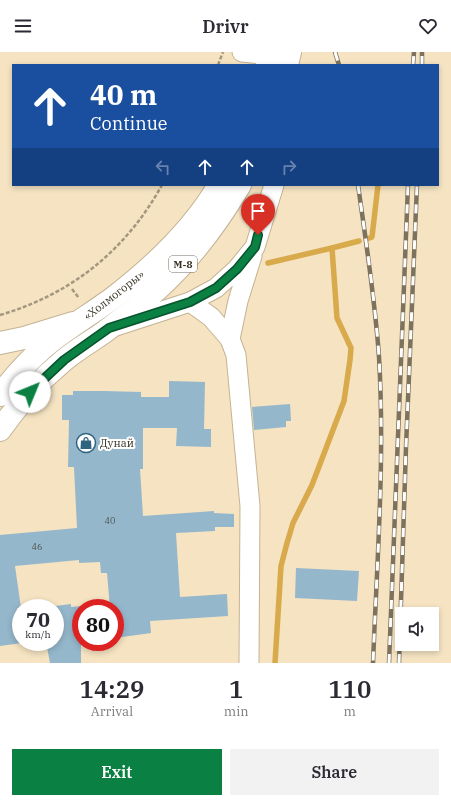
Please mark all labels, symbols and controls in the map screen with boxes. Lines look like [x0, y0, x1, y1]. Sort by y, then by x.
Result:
icon: menu [12, 15, 34, 37]
text: Drivr [202, 15, 249, 38]
icon: heart [417, 15, 439, 37]
text: 40 m [90, 76, 157, 113]
icon: ahead [24, 80, 76, 132]
text: Continue [90, 112, 167, 135]
icon: left [152, 156, 174, 178]
icon: ahead [194, 156, 216, 178]
icon: ahead [236, 156, 258, 178]
icon: right [278, 156, 300, 178]
pin [241, 194, 275, 235]
icon: arrive [247, 200, 269, 222]
road number: М-8 [169, 256, 197, 272]
street label: «Холмогоры» [81, 267, 147, 323]
position arrow [9, 371, 51, 413]
shop icon: Дунай [75, 432, 97, 454]
place label: Дунай [100, 436, 134, 450]
house number: 40 [105, 515, 115, 526]
house number: 46 [32, 541, 42, 552]
speed limit sign: 80 [72, 599, 124, 651]
text: 70 [26, 606, 50, 633]
map controls [395, 607, 439, 651]
button: sound [395, 607, 439, 651]
text: km/h [25, 628, 51, 641]
text: 14:29 [80, 673, 144, 705]
text: 1 [229, 673, 243, 705]
text: 110 [328, 673, 371, 705]
text: Arrival [91, 703, 133, 720]
text: min [224, 703, 249, 720]
text: m [344, 703, 356, 720]
button: Exit [12, 749, 222, 795]
button: Share [230, 749, 439, 795]

